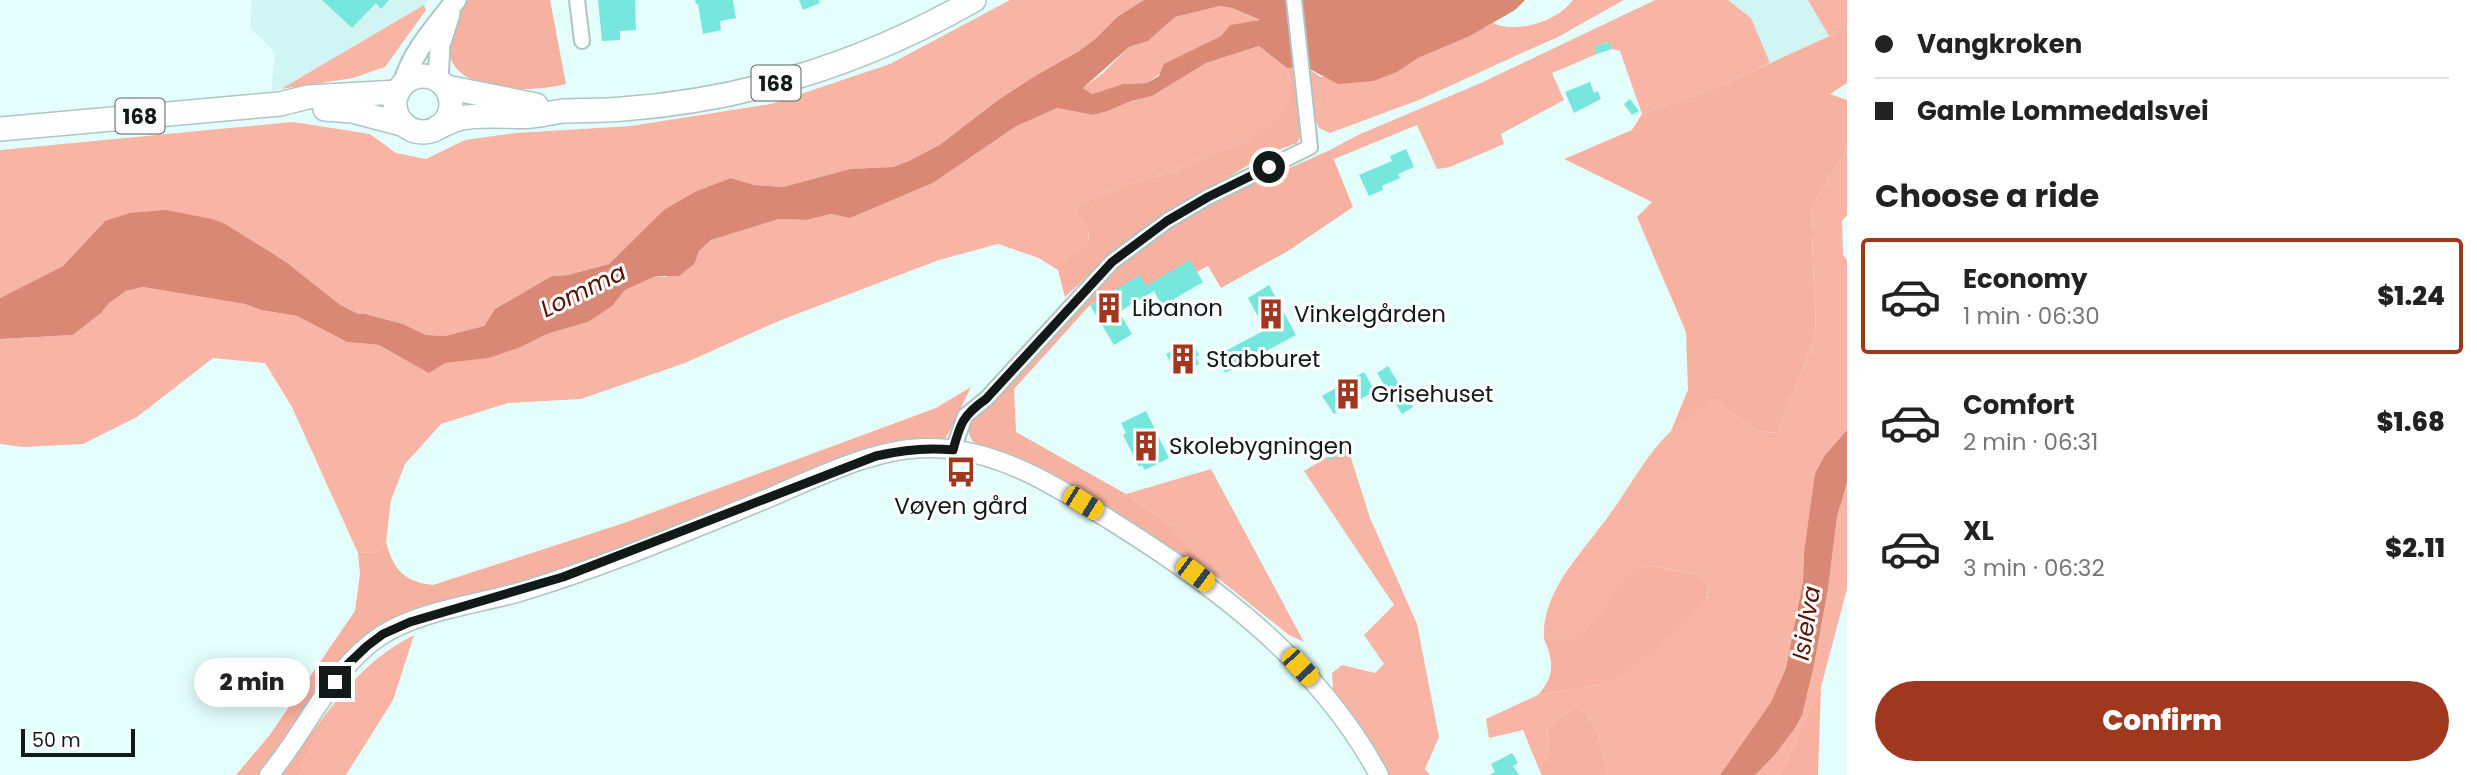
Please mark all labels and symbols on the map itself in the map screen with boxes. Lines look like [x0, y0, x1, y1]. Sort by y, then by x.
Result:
road number: 168 [752, 66, 800, 100]
road number: 168 [116, 99, 164, 134]
route start [1253, 151, 1285, 183]
water label: Lomma [535, 255, 631, 325]
building icon: Libanon [1092, 291, 1126, 325]
place label: Libanon [1132, 292, 1223, 324]
building icon: Vinkelgården [1254, 297, 1288, 331]
place label: Vinkelgården [1294, 298, 1446, 330]
building icon: Stabburet [1166, 342, 1200, 376]
place label: Stabburet [1206, 343, 1320, 375]
building icon: Grisehuset [1331, 377, 1365, 411]
place label: Grisehuset [1371, 378, 1493, 410]
building icon: Skolebygningen [1129, 429, 1163, 463]
place label: Skolebygningen [1169, 430, 1353, 462]
bus stop icon: Vøyen gård [944, 455, 978, 489]
car [1060, 483, 1107, 523]
place label: Vøyen gård [894, 490, 1028, 522]
car [1172, 553, 1219, 595]
water label: Isielva [1784, 583, 1828, 663]
car [1278, 644, 1323, 690]
callout: 2 min [195, 658, 310, 706]
route end [319, 666, 351, 698]
scale bar [21, 726, 135, 758]

